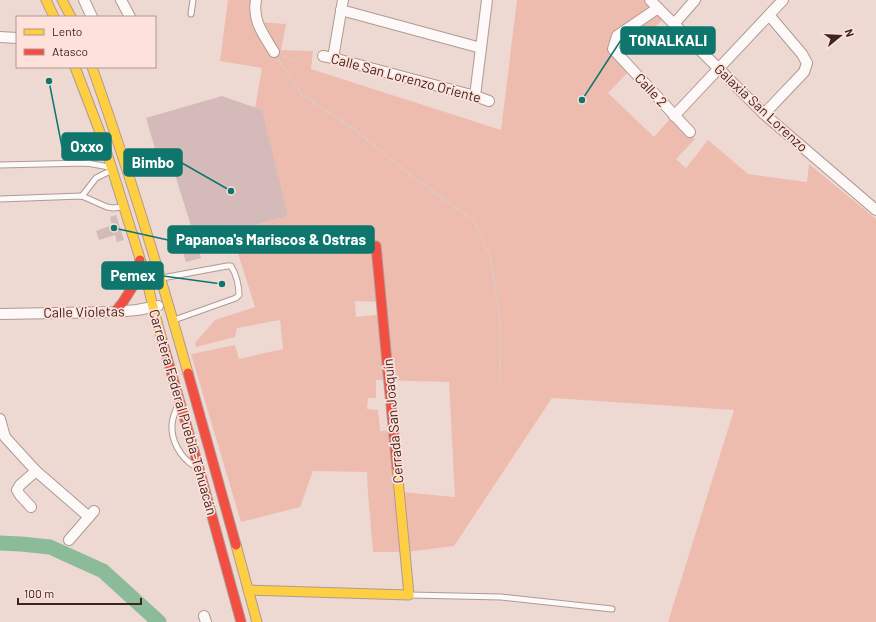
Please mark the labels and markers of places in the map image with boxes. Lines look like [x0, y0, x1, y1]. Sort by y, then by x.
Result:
callout: TONALKALI [621, 27, 715, 54]
callout: Oxxo [62, 133, 111, 160]
callout: Bimbo [124, 149, 182, 176]
callout: Papanoa's Mariscos & Ostras [168, 226, 374, 253]
callout: Pemex [102, 262, 163, 289]

